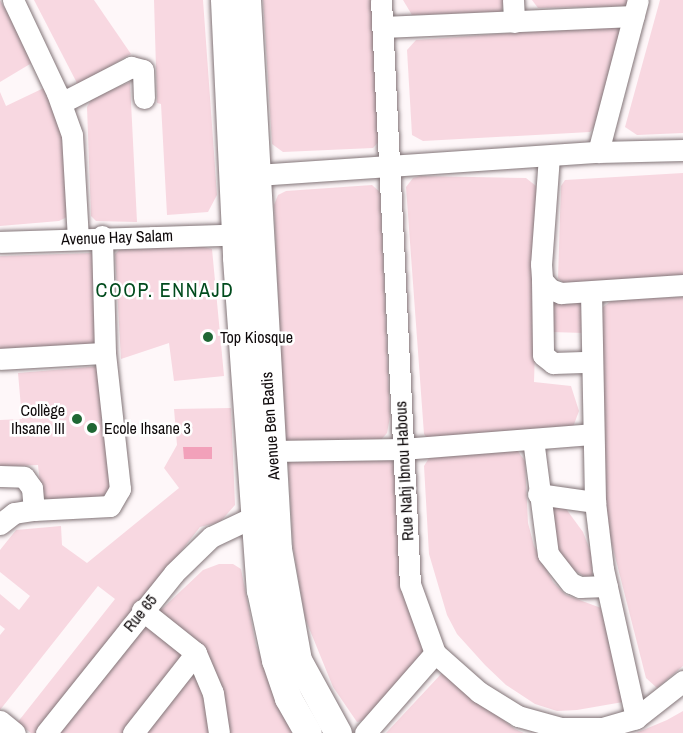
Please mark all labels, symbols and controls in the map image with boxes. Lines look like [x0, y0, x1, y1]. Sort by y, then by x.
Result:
street label: Avenue Hay Salam [61, 225, 173, 249]
district label: COOP. ENNAJD [96, 277, 234, 301]
place label: Top Kiosque [220, 327, 293, 347]
marker: Top Kiosque [201, 330, 215, 344]
street label: Avenue Ben Badis [257, 371, 283, 481]
place label: Collège Ihsane III [11, 400, 65, 438]
street label: Rue Nahj Ibnou Habous [391, 401, 417, 541]
marker: Collège Ihsane III [70, 412, 84, 426]
place label: Ecole Ihsane 3 [104, 418, 191, 438]
marker: Ecole Ihsane 3 [85, 421, 99, 435]
street label: Rue 65 [119, 591, 161, 635]

